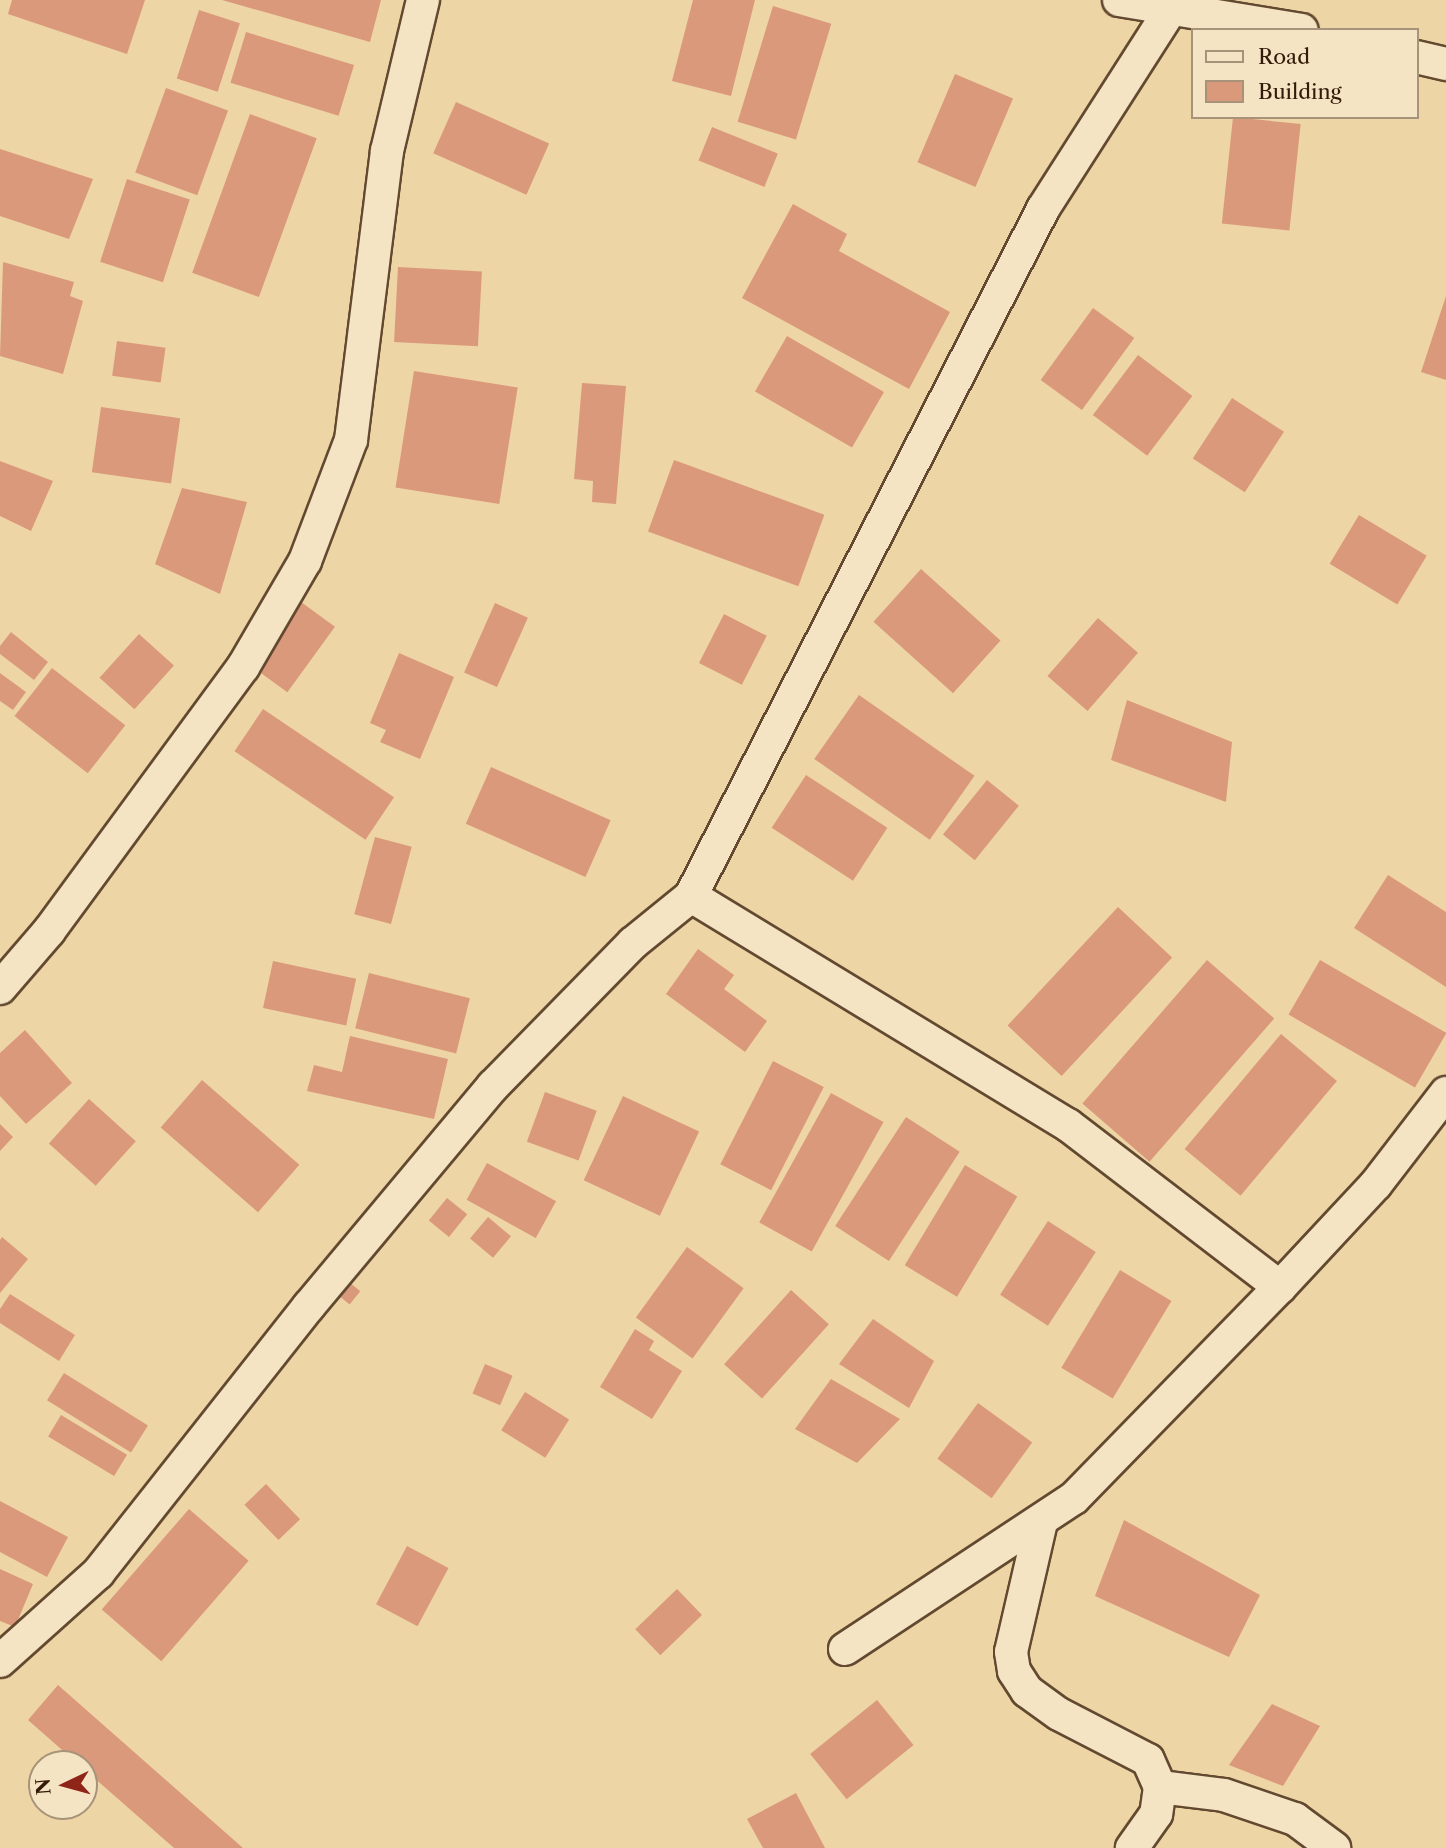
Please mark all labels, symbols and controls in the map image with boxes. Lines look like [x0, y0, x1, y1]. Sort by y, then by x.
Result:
legend [1190, 28, 1418, 119]
text: Road [1258, 44, 1310, 69]
text: Building [1258, 79, 1342, 104]
north arrow [28, 1750, 98, 1820]
text: N [31, 1777, 56, 1796]

